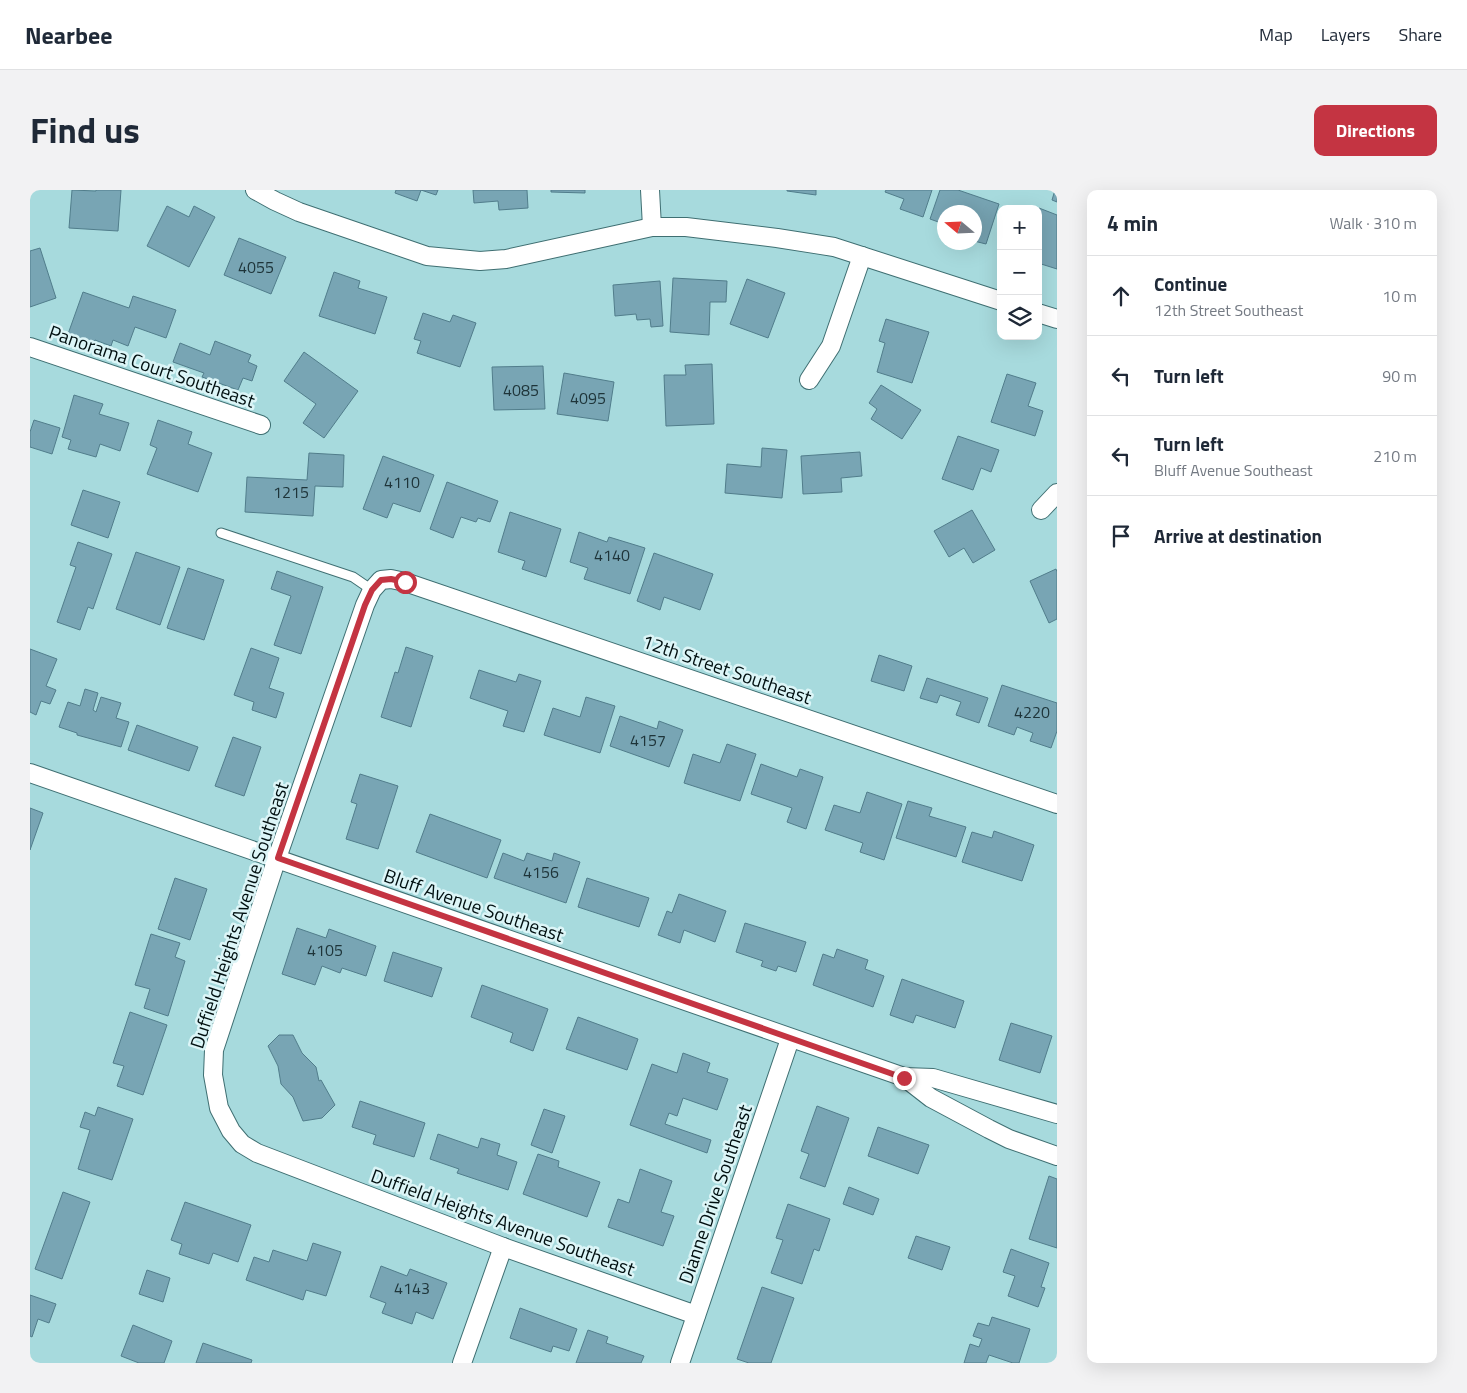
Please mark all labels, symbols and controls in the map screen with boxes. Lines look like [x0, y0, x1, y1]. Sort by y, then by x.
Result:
text: Nearbee [25, 17, 112, 53]
text: Map [1259, 21, 1293, 48]
text: Layers [1321, 21, 1370, 48]
text: Share [1398, 21, 1442, 48]
text: Find us [30, 103, 140, 157]
button: Directions [1314, 105, 1437, 156]
north arrow [937, 205, 982, 250]
map controls [997, 205, 1042, 340]
button: + [997, 205, 1042, 250]
text: 4 min [1107, 207, 1158, 239]
text: Walk · 310 m [1329, 211, 1417, 235]
button: − [997, 250, 1042, 295]
house number: 4055 [238, 255, 274, 279]
text: Continue [1154, 269, 1227, 298]
icon: ahead [1107, 282, 1135, 310]
text: 10 m [1382, 284, 1417, 308]
button: layers [997, 295, 1042, 340]
text: 12th Street Southeast [1154, 298, 1303, 322]
street label: Panorama Court Southeast [45, 317, 259, 415]
text: Turn left [1154, 361, 1224, 390]
icon: left [1107, 362, 1135, 390]
text: 90 m [1382, 364, 1417, 388]
house number: 4085 [503, 378, 539, 402]
house number: 4095 [570, 386, 606, 410]
text: Turn left [1154, 429, 1224, 458]
icon: left [1107, 442, 1135, 470]
text: 210 m [1373, 444, 1417, 468]
text: Bluff Avenue Southeast [1154, 458, 1313, 482]
house number: 4110 [384, 470, 420, 494]
house number: 1215 [273, 480, 309, 504]
text: Arrive at destination [1154, 521, 1322, 550]
icon: arrive [1107, 522, 1135, 550]
house number: 4140 [594, 543, 630, 567]
route start [394, 571, 417, 594]
street label: 12th Street Southeast [639, 626, 816, 711]
house number: 4220 [1014, 700, 1050, 724]
house number: 4157 [630, 728, 666, 752]
street label: Duffield Heights Avenue Southeast [182, 777, 296, 1052]
street label: Bluff Avenue Southeast [380, 860, 568, 949]
house number: 4156 [523, 860, 559, 884]
house number: 4105 [307, 938, 343, 962]
route end [893, 1067, 916, 1090]
street label: Dianne Drive Southeast [670, 1100, 759, 1287]
street label: Duffield Heights Avenue Southeast [367, 1160, 639, 1283]
house number: 4143 [394, 1276, 430, 1300]

